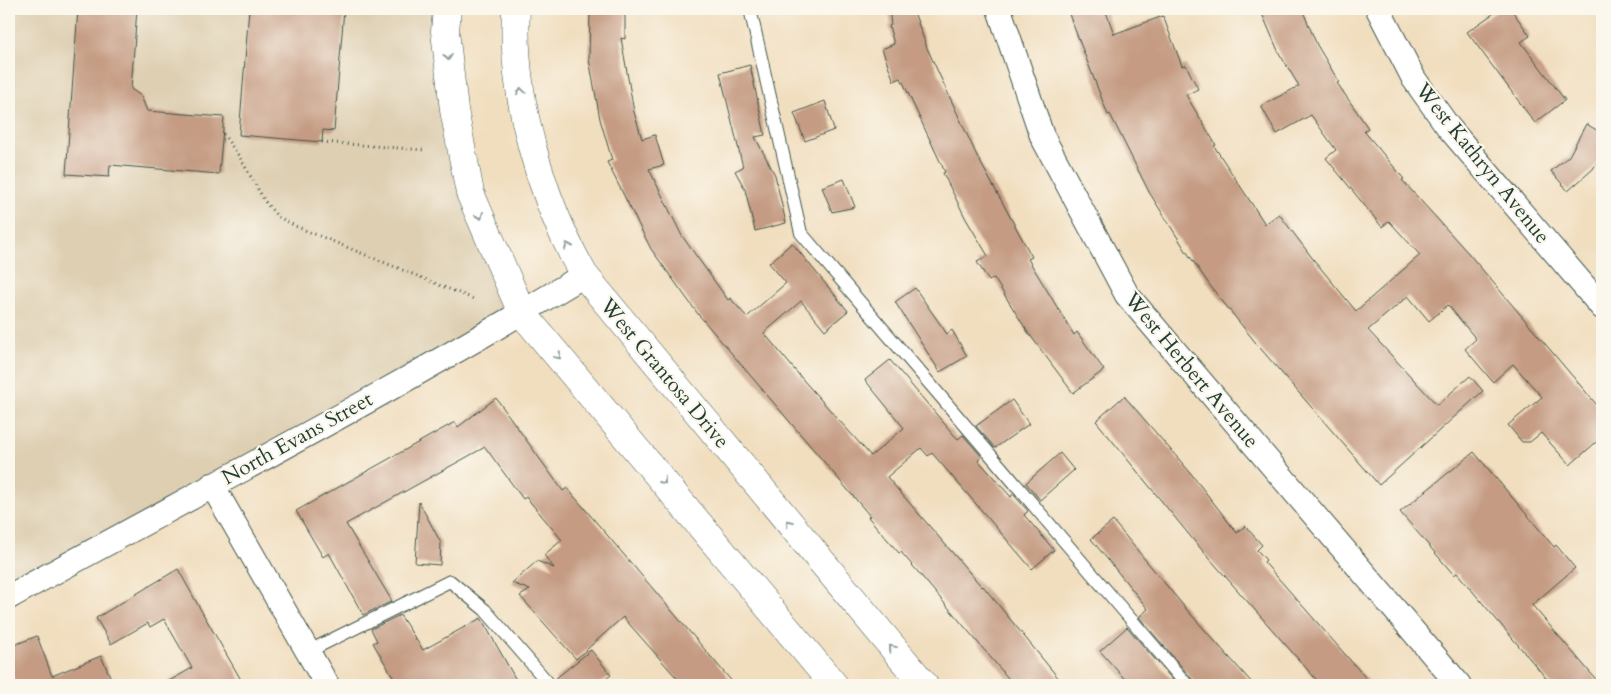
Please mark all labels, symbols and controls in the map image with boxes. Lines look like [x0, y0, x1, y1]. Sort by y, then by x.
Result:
one-way arrow [442, 54, 453, 62]
street label: West Kathryn Avenue [1408, 76, 1557, 250]
one-way arrow [516, 86, 527, 94]
one-way arrow [474, 211, 485, 220]
one-way arrow [563, 242, 574, 251]
street label: West Herbert Avenue [1117, 285, 1266, 455]
street label: West Grantosa Drive [592, 291, 736, 455]
one-way arrow [553, 351, 562, 360]
street label: North Evans Street [217, 385, 378, 492]
one-way arrow [657, 475, 665, 484]
one-way arrow [785, 519, 794, 528]
one-way arrow [889, 644, 898, 653]

